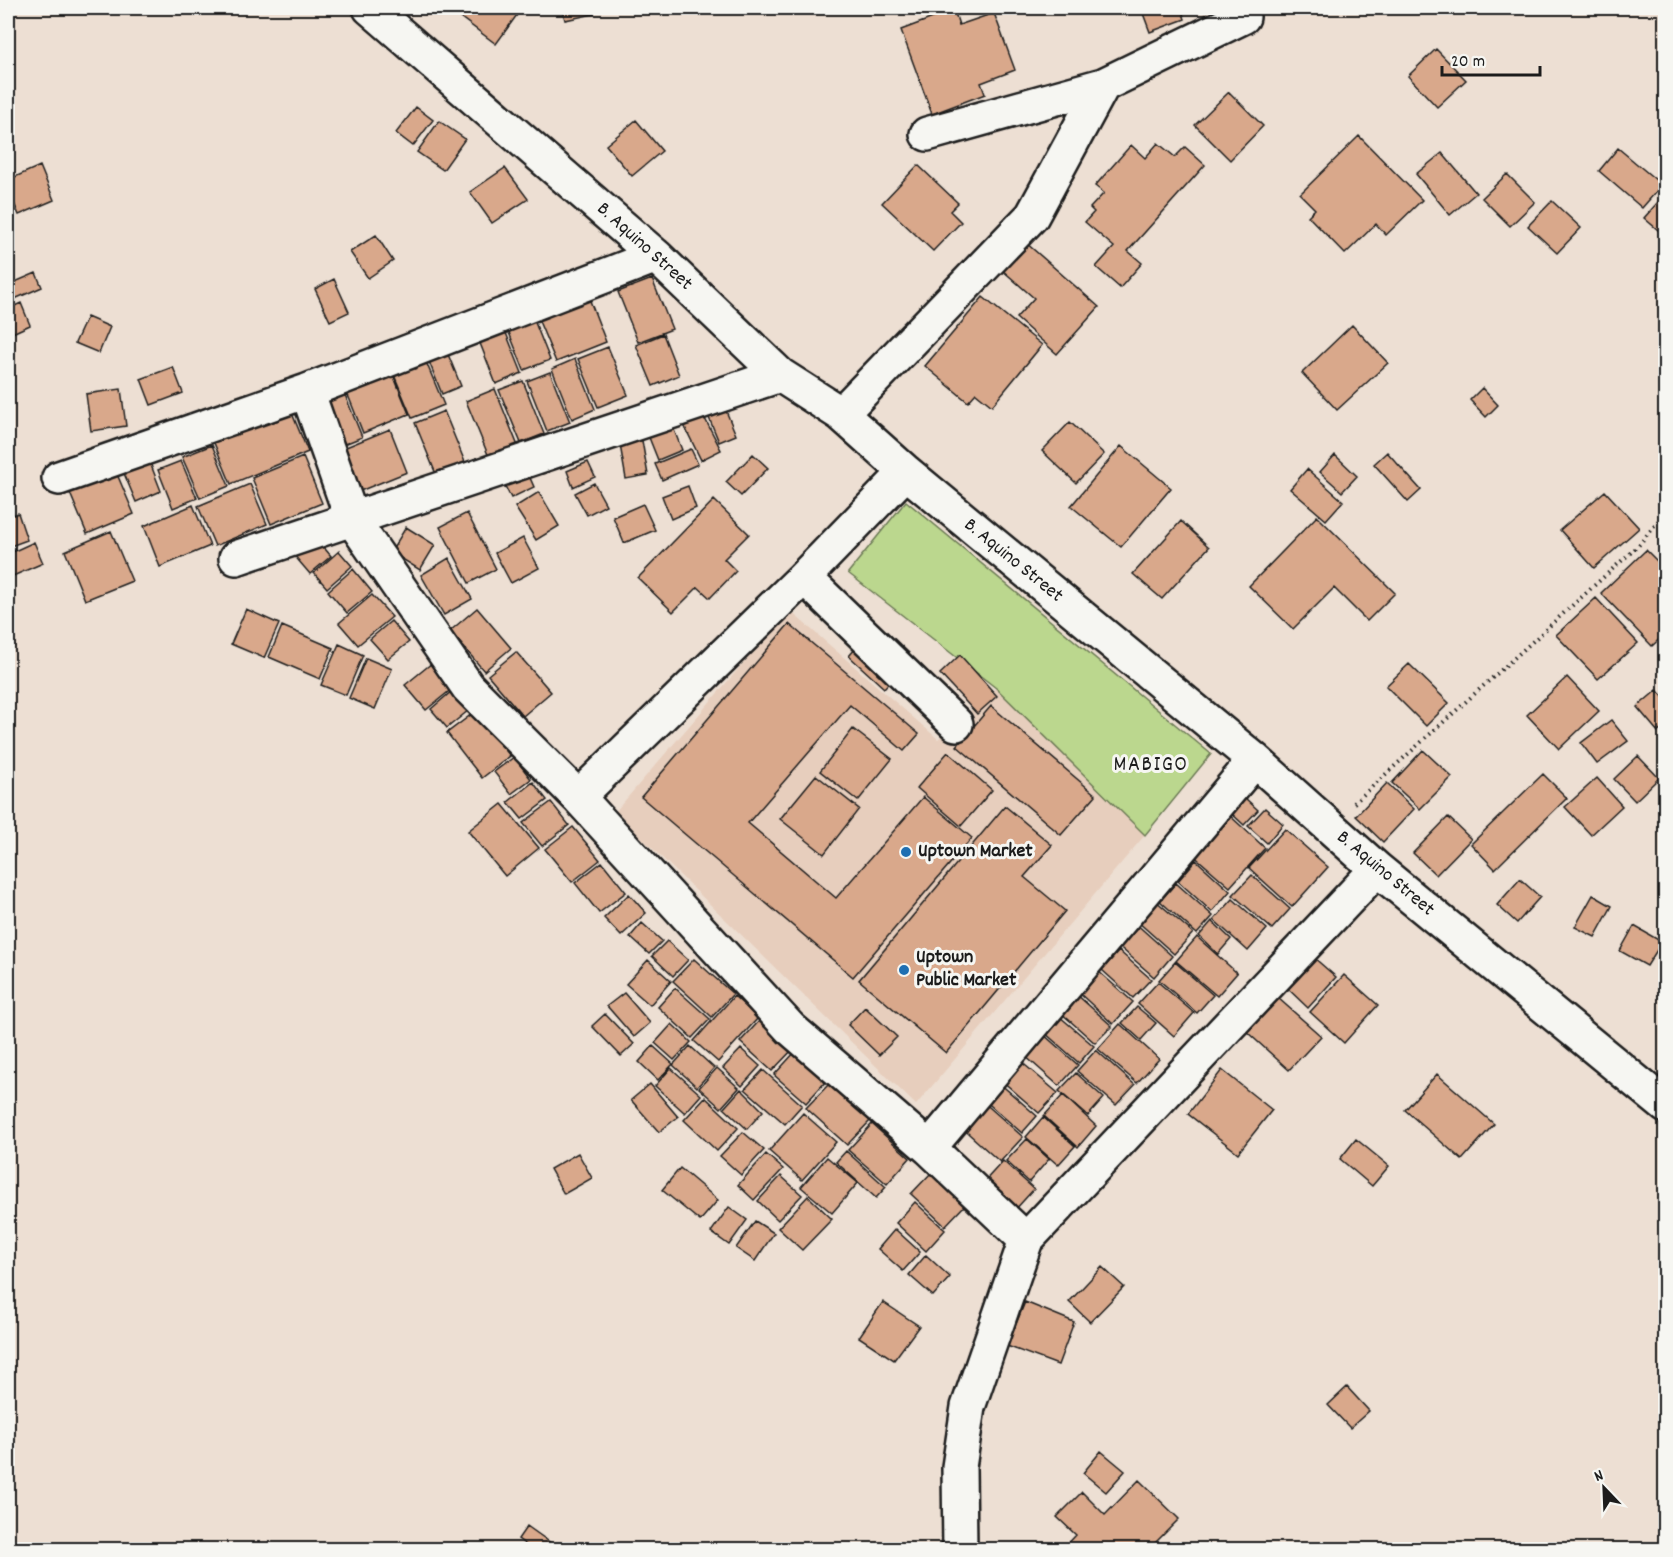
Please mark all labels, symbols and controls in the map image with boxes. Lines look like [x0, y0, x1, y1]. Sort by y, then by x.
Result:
scale bar [1442, 39, 1540, 77]
text: 20 m [1451, 50, 1485, 75]
street label: B. Aquino Street [590, 196, 698, 298]
street label: B. Aquino Street [957, 512, 1069, 610]
district label: MABIGO [1114, 750, 1188, 781]
street label: B. Aquino Street [1330, 824, 1440, 924]
place label: Uptown Market [918, 838, 1033, 866]
marker: Uptown Market [899, 845, 913, 859]
place label: Uptown Public Market [916, 944, 1017, 995]
marker: Uptown Public Market [897, 963, 911, 977]
north arrow [1574, 1458, 1634, 1518]
text: N [1591, 1464, 1607, 1489]

